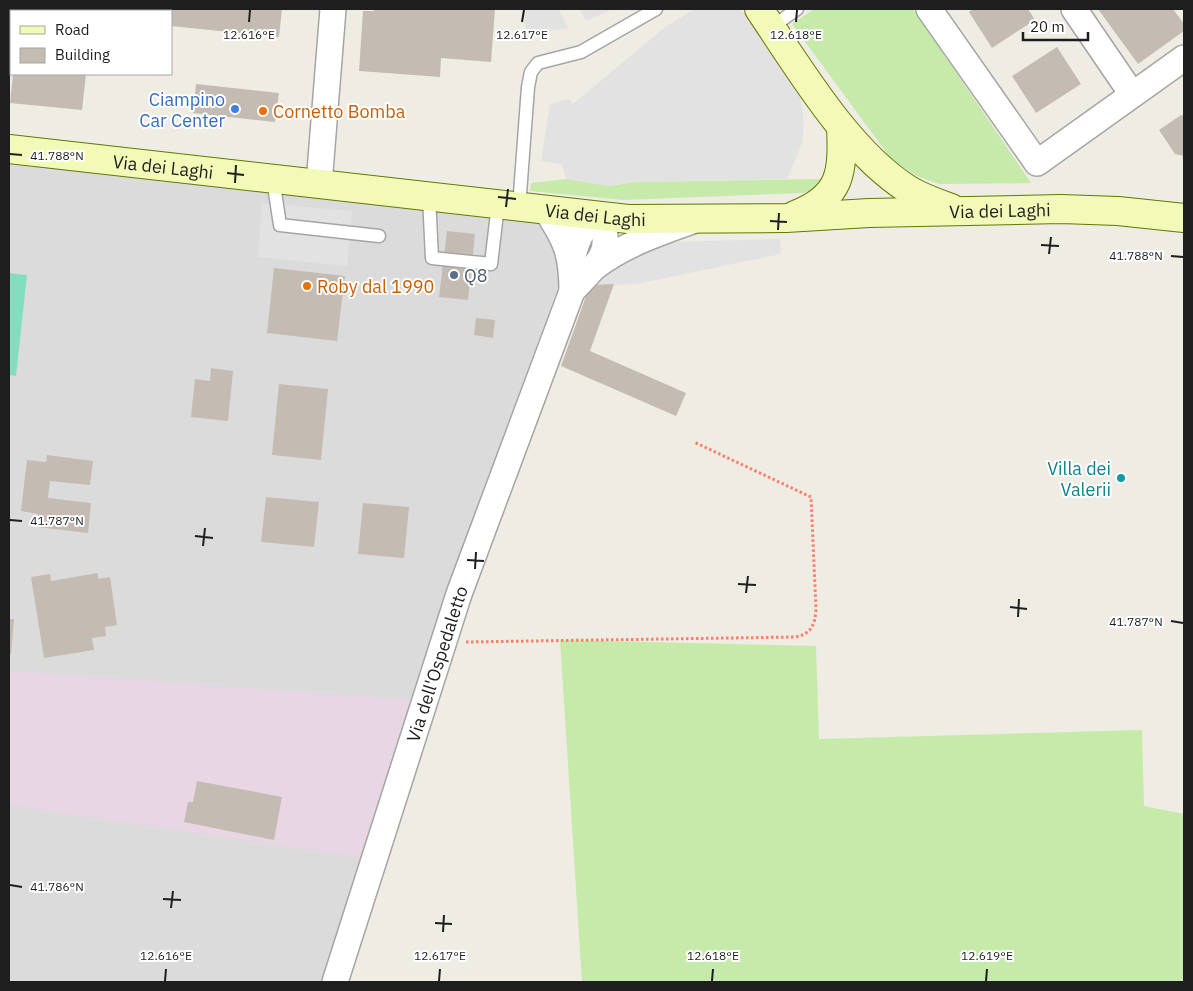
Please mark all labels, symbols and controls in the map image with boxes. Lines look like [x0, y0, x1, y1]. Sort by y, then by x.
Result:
legend [10, 10, 172, 75]
scale bar [1023, 10, 1088, 42]
text: 20 m [1030, 17, 1065, 36]
text: Road [55, 20, 90, 39]
text: 12.616°E [223, 27, 275, 42]
text: 12.617°E [496, 27, 548, 42]
text: 12.618°E [770, 27, 822, 42]
text: Building [55, 45, 110, 64]
place label: Ciampino Car Center [139, 88, 225, 132]
place label: Cornetto Bomba [273, 100, 406, 123]
marker: Ciampino Car Center [229, 103, 241, 115]
marker: Cornetto Bomba [257, 105, 269, 117]
text: 41.788°N [30, 148, 84, 163]
street label: Via dei Laghi [111, 149, 215, 184]
street label: Via dei Laghi [544, 198, 646, 231]
street label: Via dei Laghi [949, 198, 1051, 223]
text: 41.788°N [1109, 248, 1163, 263]
place label: Q8 [464, 264, 488, 287]
marker: Q8 [448, 269, 460, 281]
place label: Roby dal 1990 [317, 275, 434, 298]
marker: Roby dal 1990 [301, 280, 313, 292]
place label: Villa dei Valerii [1047, 457, 1111, 501]
marker: Villa dei Valerii [1115, 472, 1127, 484]
text: 41.787°N [30, 513, 84, 528]
street label: Via dell'Ospedaletto [401, 582, 473, 745]
text: 41.787°N [1109, 614, 1163, 629]
text: 41.786°N [30, 879, 84, 894]
text: 12.616°E [140, 948, 192, 963]
text: 12.617°E [414, 948, 466, 963]
text: 12.618°E [687, 948, 739, 963]
text: 12.619°E [961, 948, 1013, 963]

